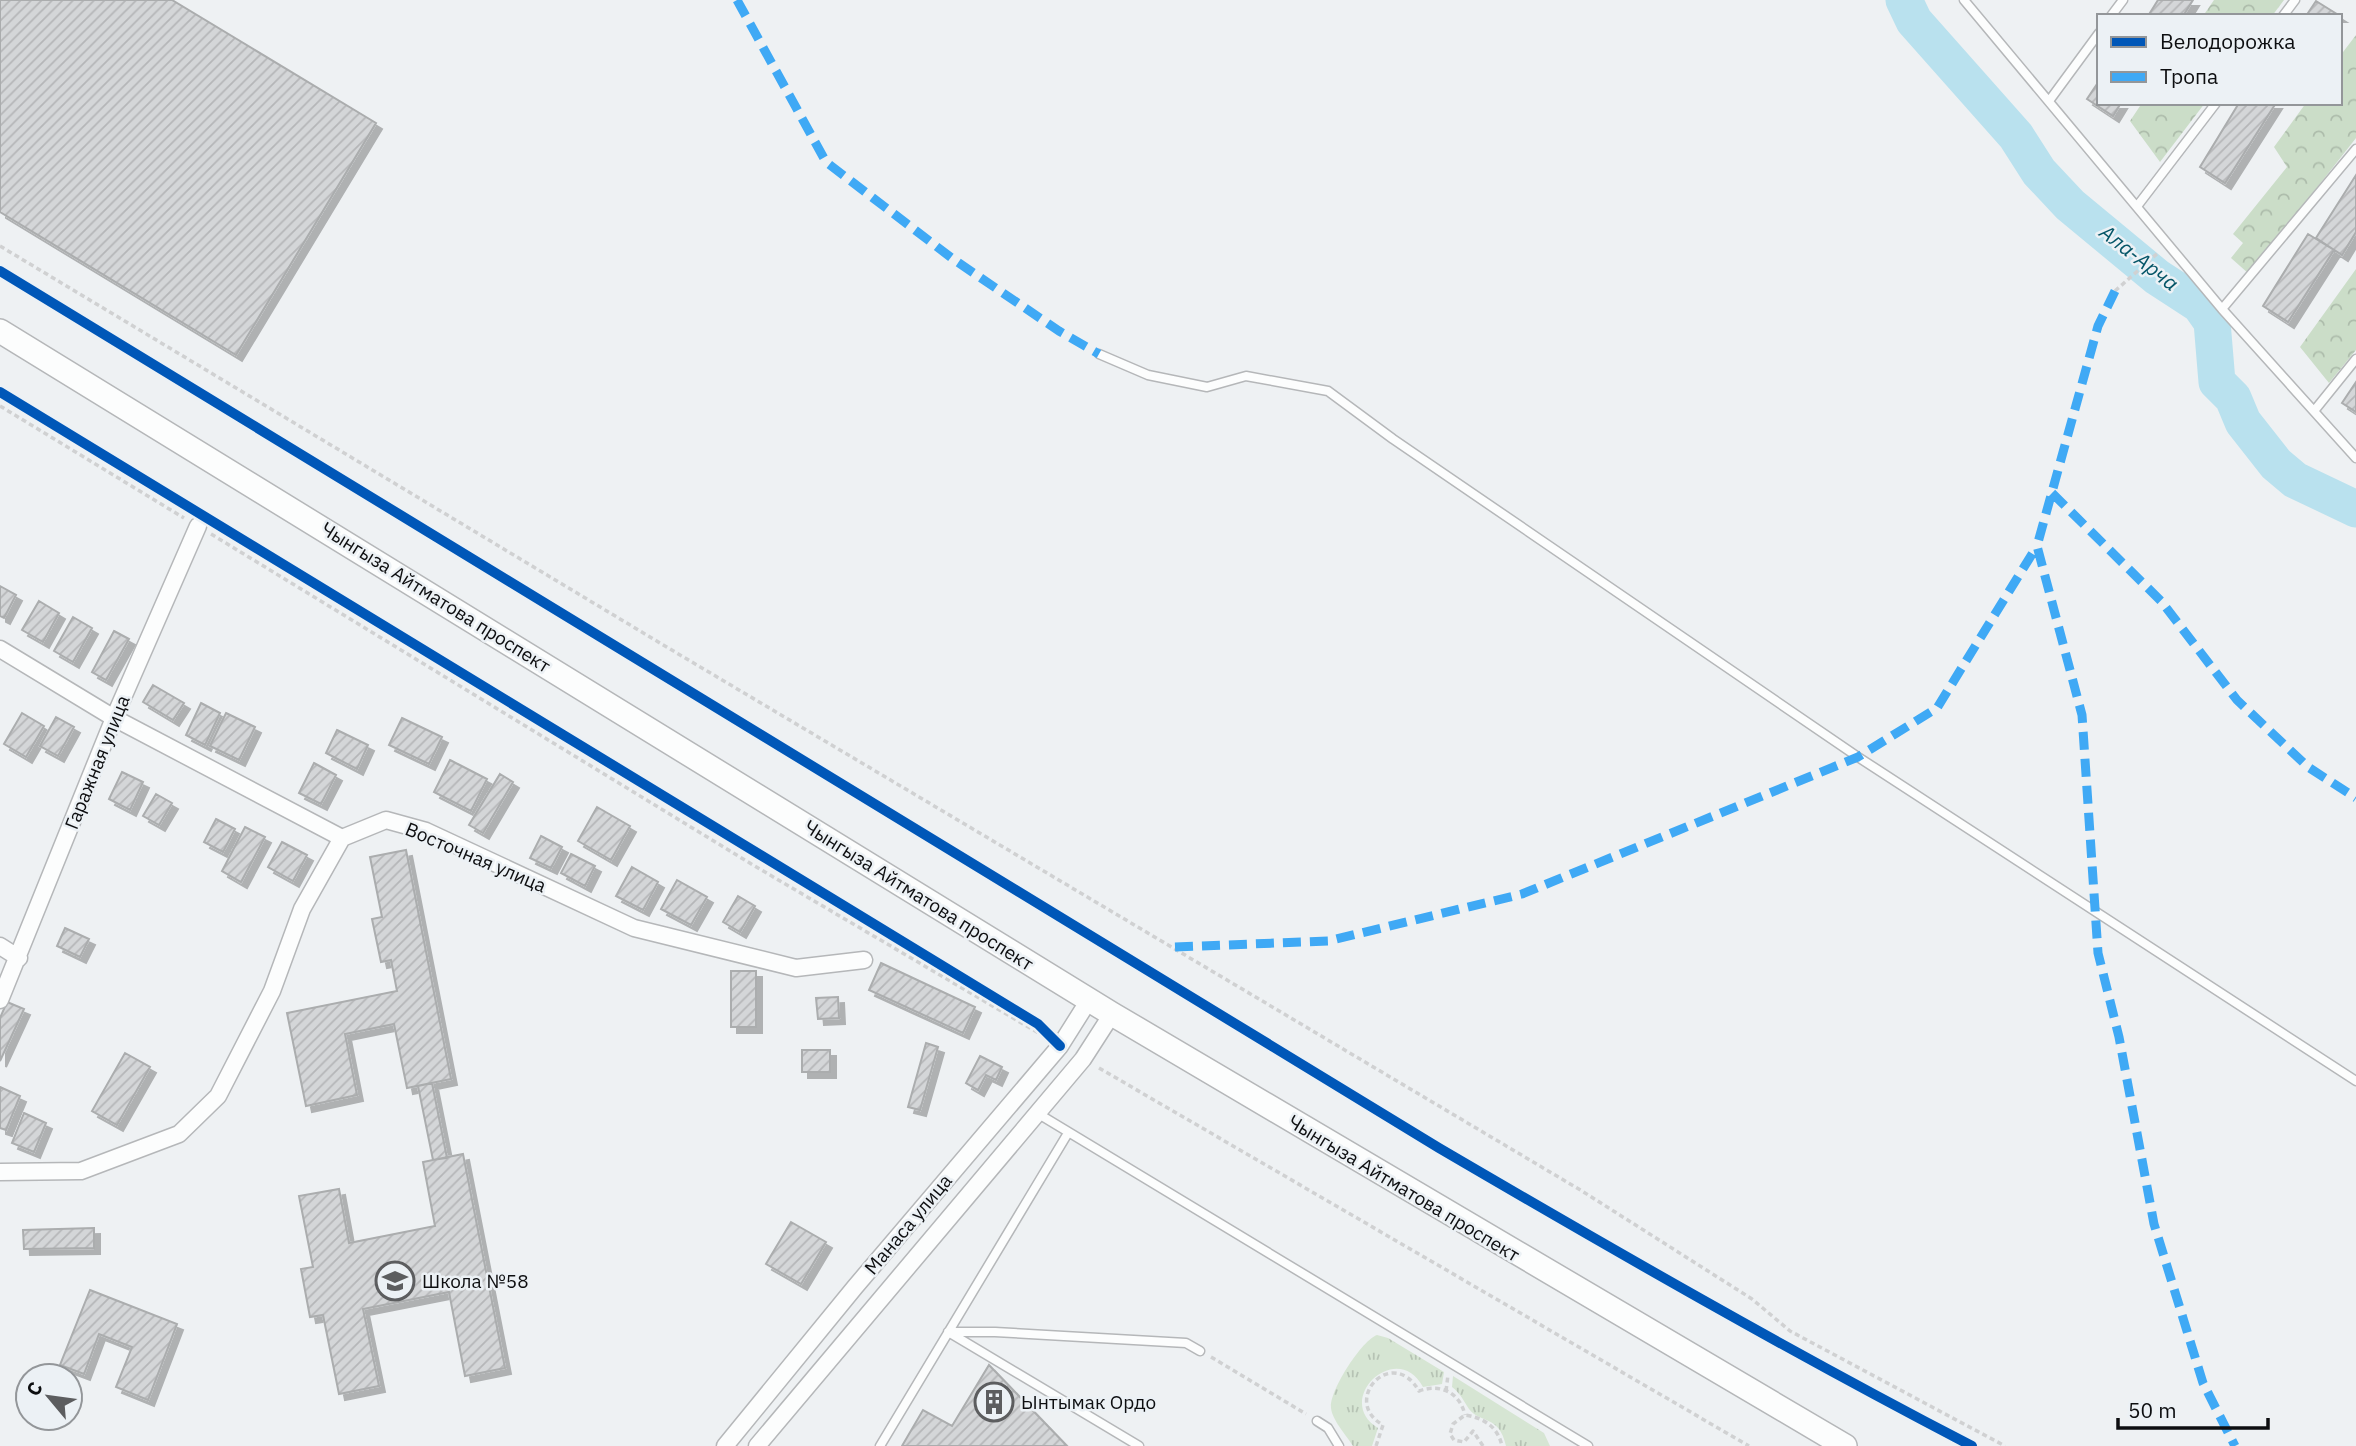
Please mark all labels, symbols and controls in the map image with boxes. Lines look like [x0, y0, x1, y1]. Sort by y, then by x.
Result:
legend [2097, 14, 2342, 105]
text: Велодорожка [2160, 27, 2295, 55]
text: Тропа [2160, 62, 2218, 90]
water label: Ала-Арча [2094, 217, 2185, 297]
street label: Чынгыза Айтматова проспект [317, 516, 555, 678]
street label: Гаражная улица [59, 691, 135, 833]
street label: Чынгыза Айтматова проспект [800, 814, 1038, 976]
street label: Восточная улица [402, 816, 550, 898]
street label: Чынгыза Айтматова проспект [1284, 1109, 1524, 1267]
street label: Манаса улица [859, 1169, 957, 1279]
school or university icon: Школа №58 [374, 1260, 416, 1302]
place label: Школа №58 [422, 1269, 529, 1293]
north arrow [14, 1362, 84, 1432]
text: С [21, 1378, 48, 1400]
building icon: Ынтымак Ордо [973, 1381, 1015, 1423]
scale bar [2118, 1386, 2268, 1430]
place label: Ынтымак Ордо [1021, 1390, 1156, 1414]
text: 50 m [2128, 1396, 2177, 1424]

